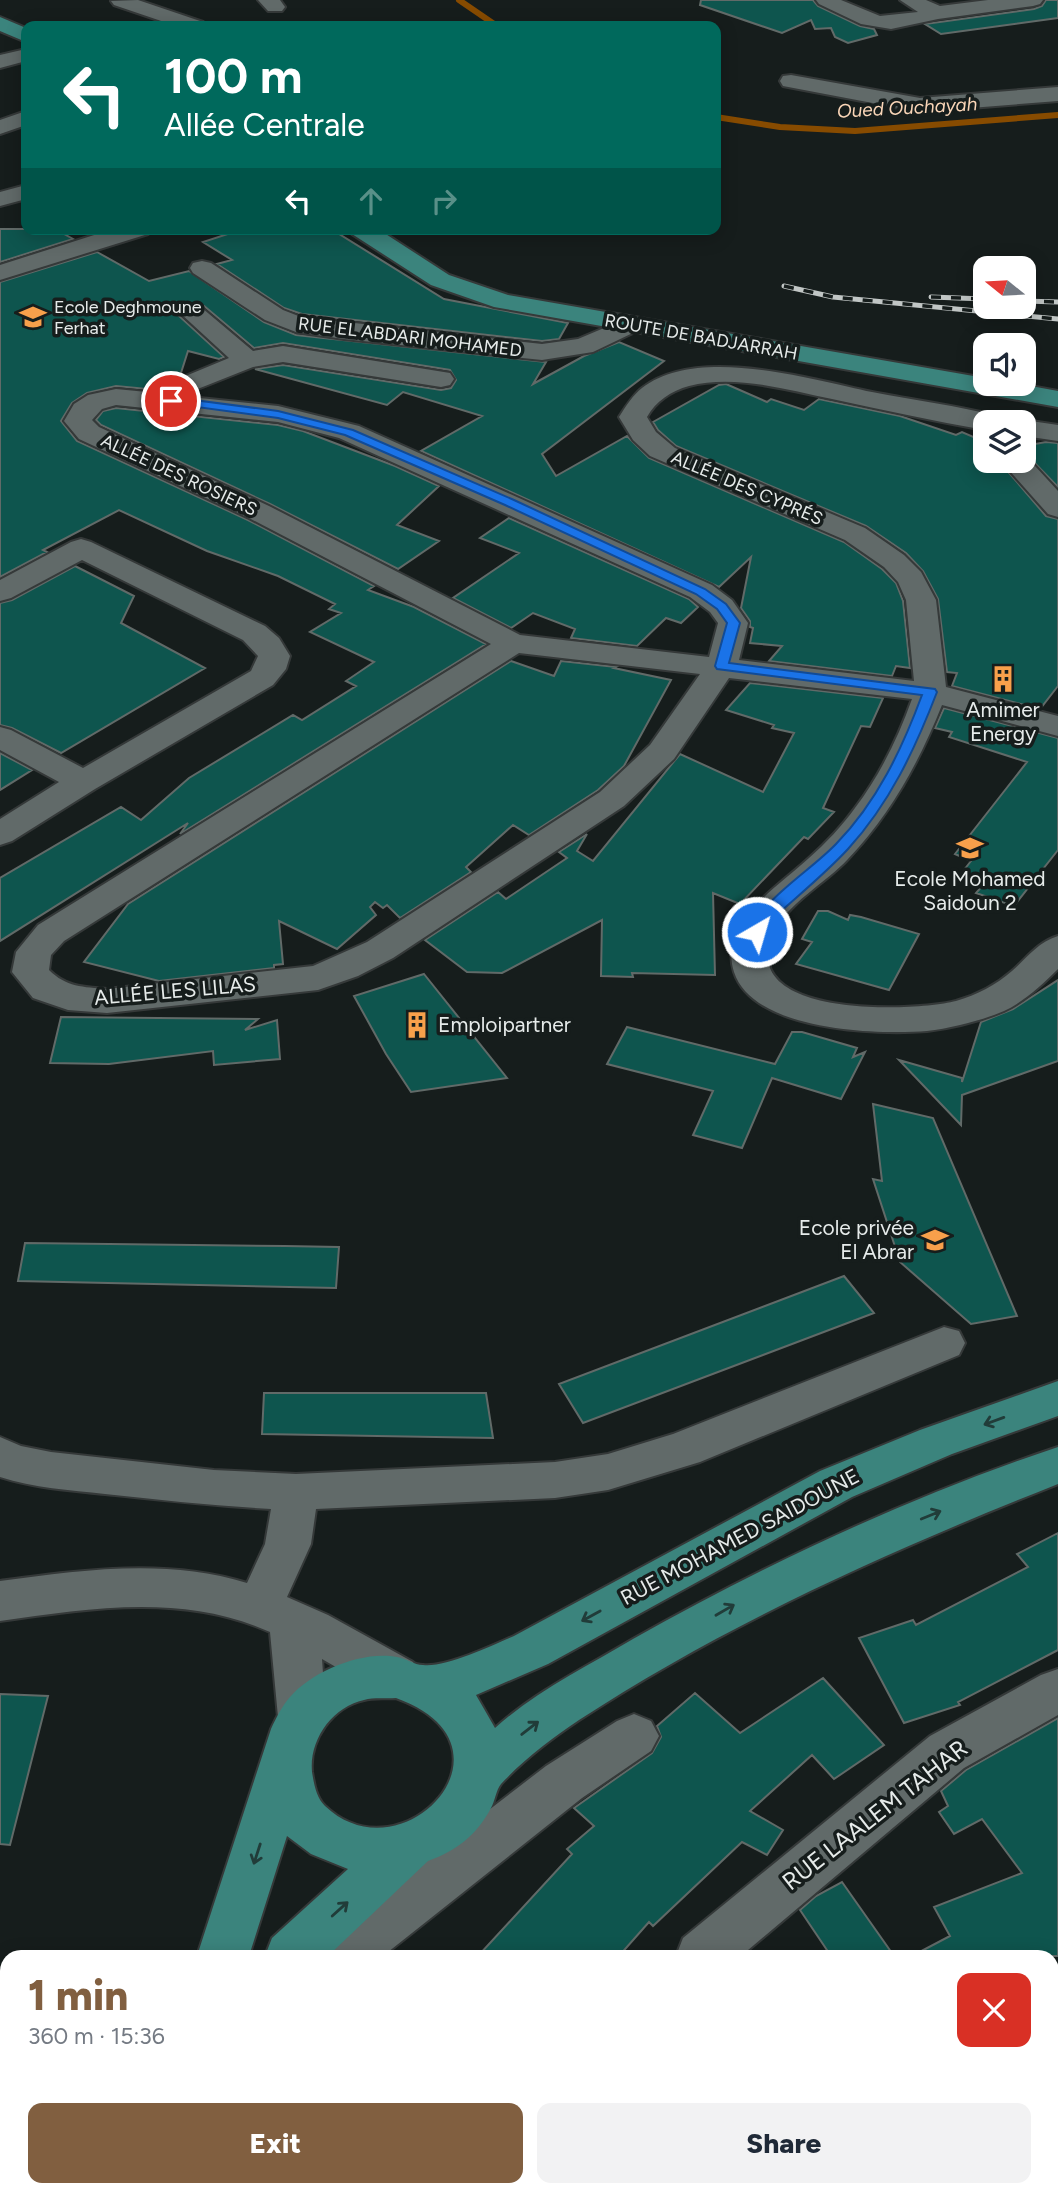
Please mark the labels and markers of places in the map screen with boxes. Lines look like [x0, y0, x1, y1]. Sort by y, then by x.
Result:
place label: Ecole Deghmoune Ferhat [54, 296, 202, 339]
school or university icon: Ecole Deghmoune Ferhat [18, 302, 48, 332]
pin [141, 371, 201, 431]
building icon: Amimer Energy [988, 664, 1018, 694]
place label: Amimer Energy [966, 697, 1040, 746]
school or university icon: Ecole Mohamed Saidoun 2 [955, 833, 985, 863]
place label: Ecole Mohamed Saidoun 2 [894, 866, 1046, 915]
building icon: Emploipartner [402, 1010, 432, 1040]
place label: Emploipartner [438, 1012, 571, 1037]
place label: Ecole privée El Abrar [799, 1215, 914, 1264]
school or university icon: Ecole privée El Abrar [920, 1225, 950, 1255]

